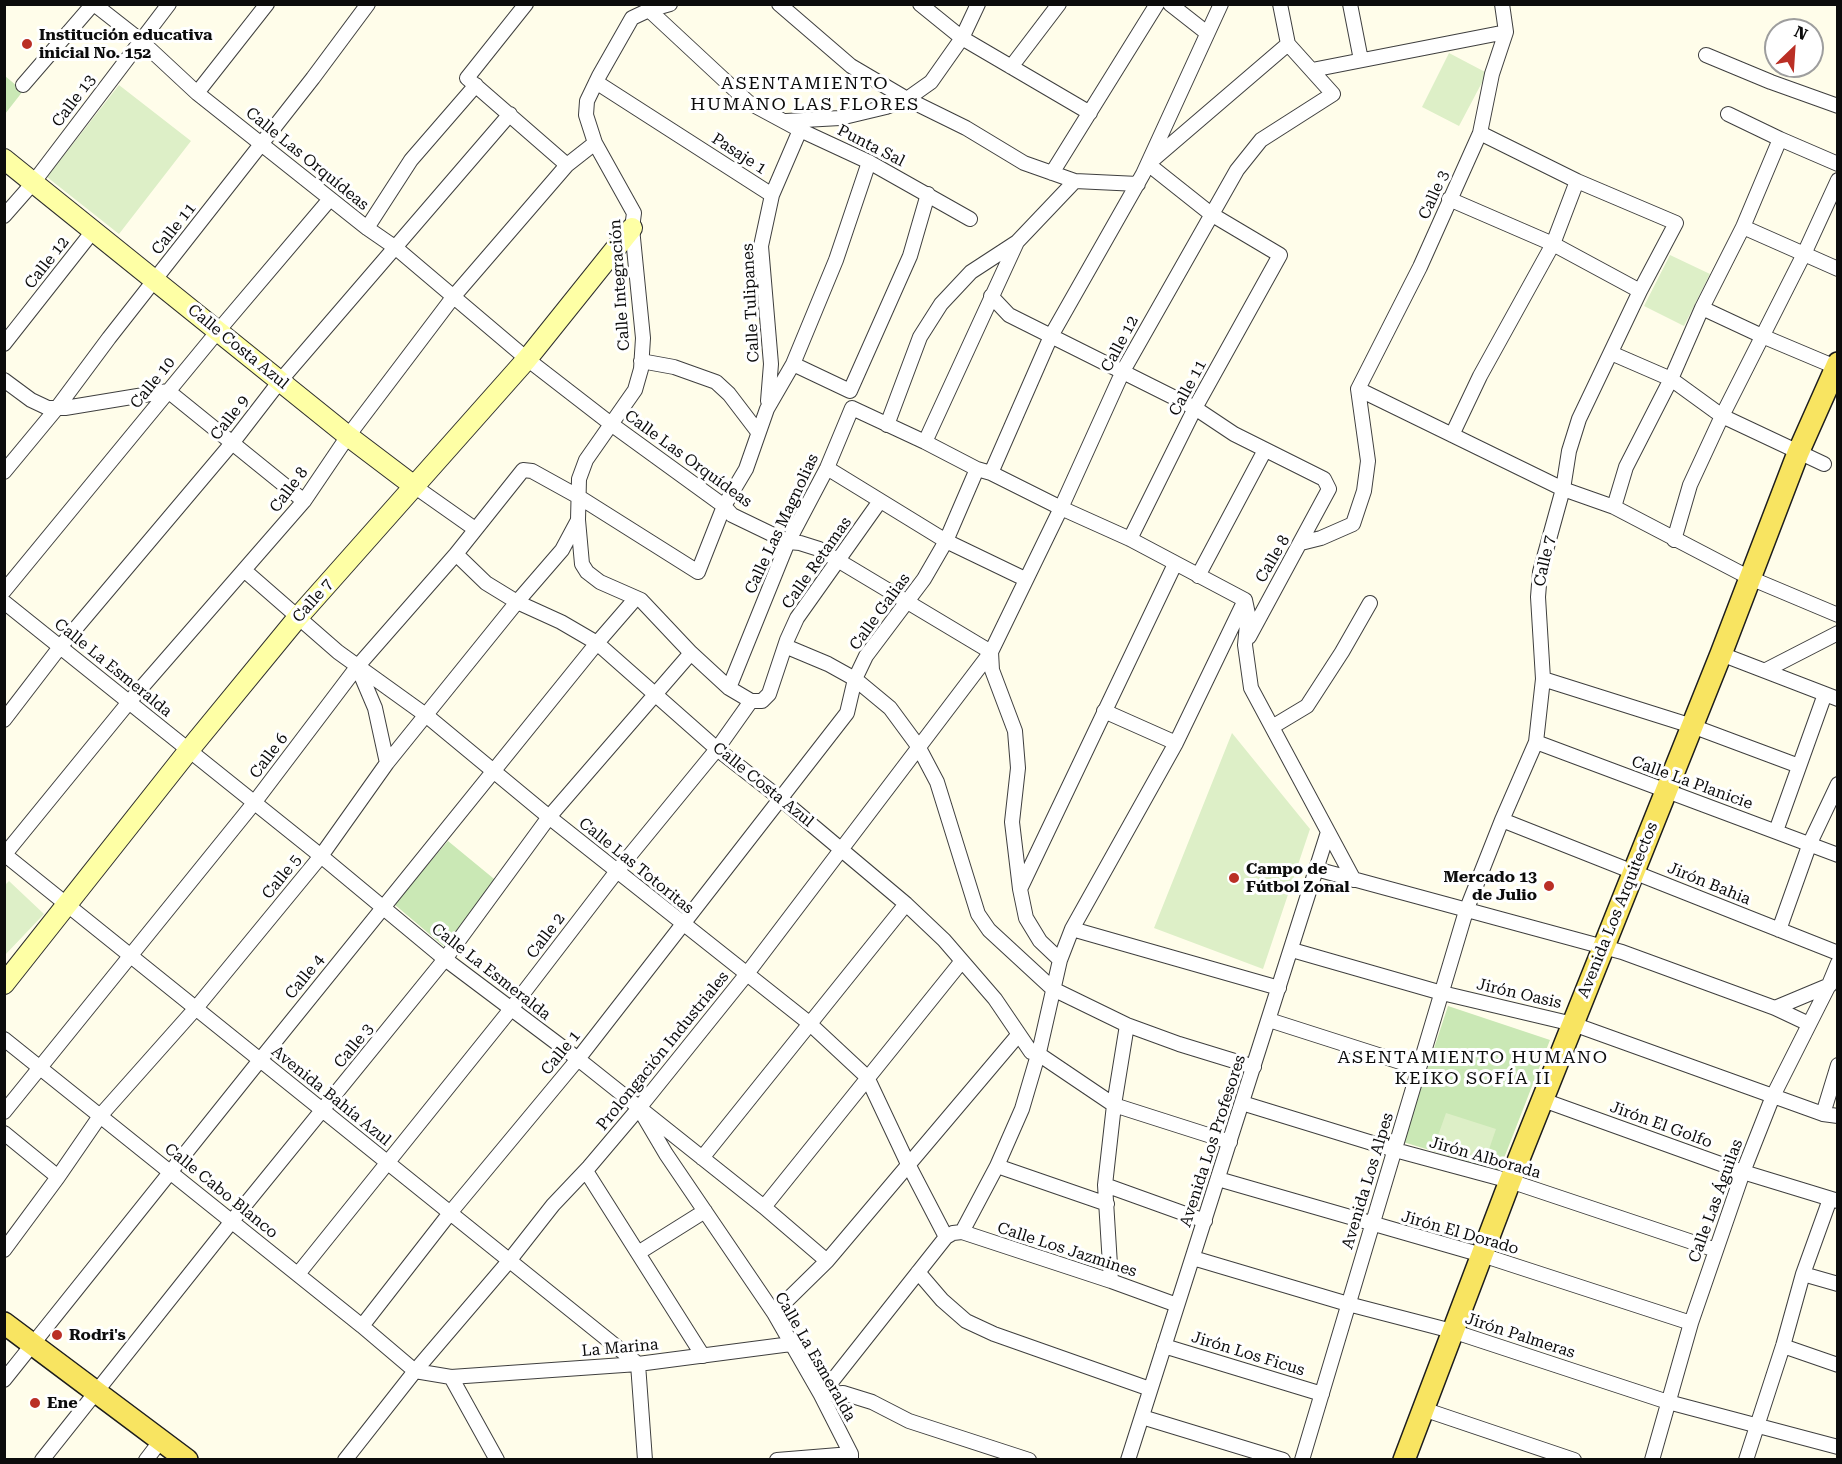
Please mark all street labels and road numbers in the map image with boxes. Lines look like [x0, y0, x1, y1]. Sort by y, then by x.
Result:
street label: Calle 13 [48, 71, 100, 131]
street label: Calle Las Orquídeas [242, 103, 372, 215]
street label: Punta Sal [834, 121, 908, 171]
street label: Pasaje 1 [708, 129, 770, 179]
street label: Calle 3 [1415, 167, 1453, 223]
street label: Calle 11 [148, 199, 200, 259]
street label: Calle Integración [606, 219, 634, 351]
street label: Calle 12 [21, 233, 73, 293]
street label: Calle Tulipanes [738, 243, 764, 363]
street label: Calle Costa Azul [184, 300, 292, 394]
street label: Calle 12 [1097, 313, 1143, 375]
street label: Calle 10 [126, 353, 180, 413]
street label: Calle 11 [1165, 357, 1211, 419]
street label: Calle 9 [206, 392, 254, 444]
street label: Calle Las Orquídeas [621, 406, 755, 512]
street label: Calle Las Magnolias [741, 451, 823, 597]
street label: Calle 8 [266, 464, 312, 516]
street label: Calle Retamas [778, 513, 856, 613]
street label: Calle 8 [1252, 532, 1294, 586]
street label: Calle 7 [1530, 534, 1560, 588]
street label: Calle Galias [846, 570, 914, 654]
street label: Calle 7 [289, 575, 337, 627]
street label: Calle La Esmeralda [50, 615, 176, 721]
street label: Calle 6 [246, 730, 292, 782]
street label: Calle Costa Azul [709, 738, 817, 832]
street label: Calle La Planicie [1629, 752, 1755, 814]
street label: Calle Las Totoritas [575, 814, 697, 918]
street label: Avenida Los Arquitectos [1574, 819, 1662, 1001]
street label: Calle 5 [258, 851, 306, 903]
street label: Jirón Bahia [1665, 859, 1753, 909]
street label: Calle 2 [523, 910, 569, 962]
street label: Calle La Esmeralda [428, 919, 554, 1025]
street label: Calle 4 [281, 951, 329, 1003]
street label: Prolongación Industriales [593, 968, 733, 1134]
street label: Jirón Oasis [1475, 975, 1563, 1013]
street label: Calle 3 [330, 1020, 378, 1072]
street label: Calle 1 [537, 1027, 585, 1079]
street label: Avenida Bahía Azul [267, 1042, 395, 1150]
street label: Avenida Los Profesores [1176, 1053, 1250, 1229]
street label: Jirón El Golfo [1607, 1098, 1715, 1152]
street label: Avenida Los Alpes [1338, 1111, 1398, 1251]
street label: Jirón Alborada [1427, 1133, 1543, 1183]
street label: Calle Las Águilas [1685, 1137, 1747, 1265]
street label: Calle Cabo Blanco [160, 1139, 282, 1243]
street label: Jirón El Dorado [1399, 1207, 1521, 1259]
street label: Calle Los Jazmines [995, 1218, 1139, 1282]
street label: Calle La Esmeralda [770, 1289, 860, 1425]
street label: Jirón Palmeras [1463, 1309, 1577, 1363]
street label: Jirón Los Ficus [1189, 1328, 1307, 1380]
street label: La Marina [581, 1335, 659, 1361]

